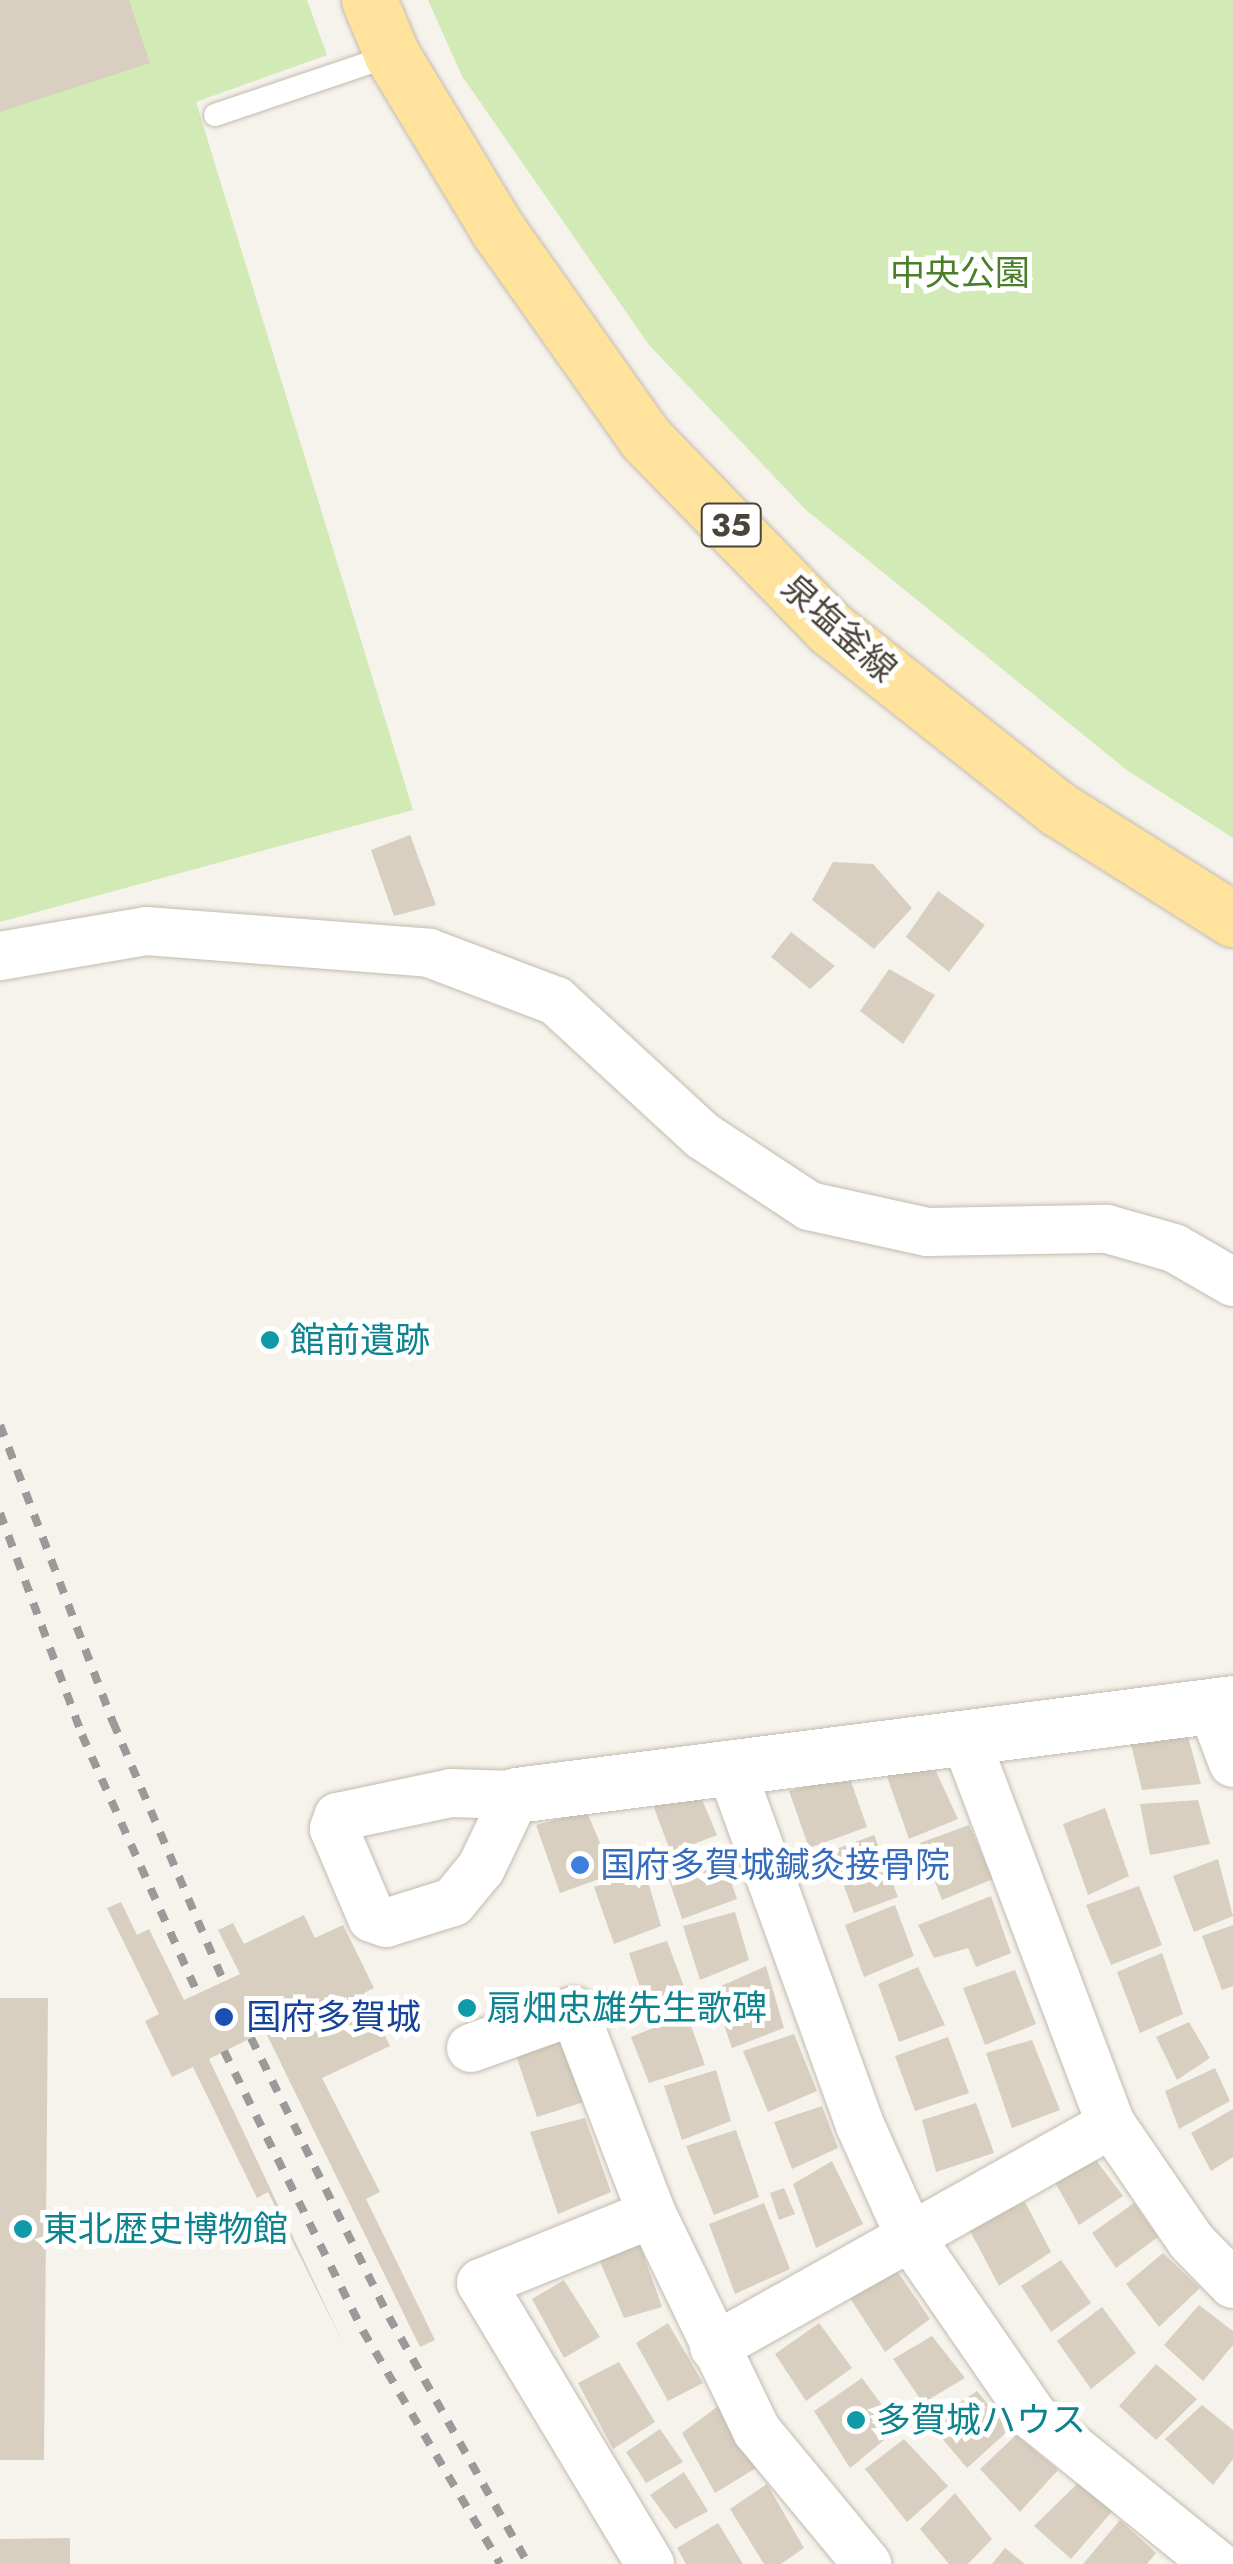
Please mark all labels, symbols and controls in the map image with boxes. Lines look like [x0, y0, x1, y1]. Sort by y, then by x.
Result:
park label: 中央公園 [890, 252, 1030, 294]
road number: 35 [698, 498, 764, 552]
street label: 泉塩釜線 [773, 566, 905, 690]
place label: 館前遺跡 [290, 1319, 430, 1361]
marker: 館前遺跡 [259, 1329, 281, 1351]
place label: 国府多賀城鍼灸接骨院 [600, 1844, 950, 1886]
marker: 国府多賀城鍼灸接骨院 [569, 1854, 591, 1876]
place label: 扇畑忠雄先生歌碑 [487, 1987, 767, 2029]
place label: 国府多賀城 [246, 1996, 421, 2038]
marker: 扇畑忠雄先生歌碑 [456, 1997, 478, 2019]
marker: 国府多賀城 [211, 2004, 237, 2030]
place label: 東北歴史博物館 [43, 2208, 288, 2250]
marker: 東北歴史博物館 [12, 2218, 34, 2240]
place label: 多賀城ハウス [876, 2399, 1086, 2441]
marker: 多賀城ハウス [845, 2409, 867, 2431]

